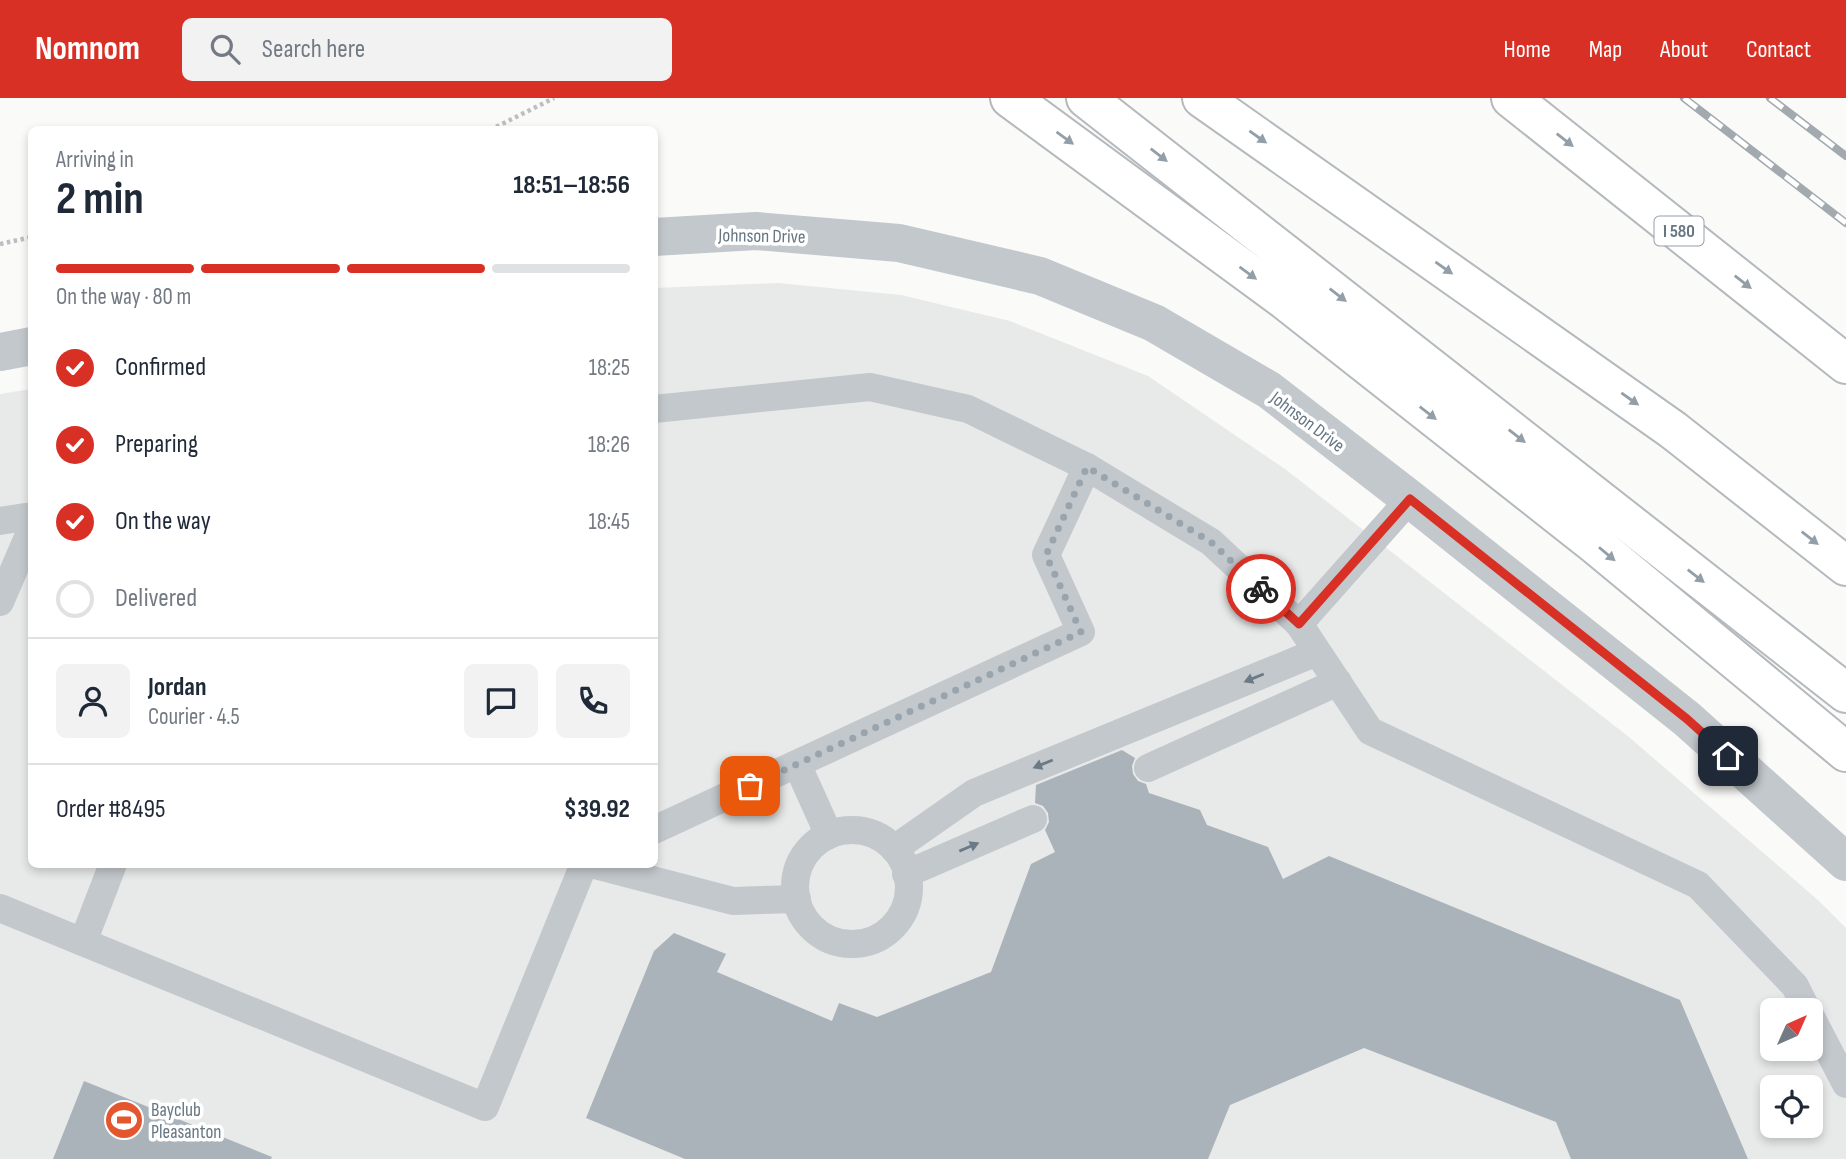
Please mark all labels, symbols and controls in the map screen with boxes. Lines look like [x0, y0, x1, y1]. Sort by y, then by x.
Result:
search box [182, 18, 672, 81]
text: Nomnom [35, 29, 140, 69]
icon: search [206, 30, 244, 68]
text: Search here [262, 34, 365, 65]
text: Home [1503, 35, 1551, 64]
text: Map [1589, 35, 1622, 64]
text: About [1660, 35, 1708, 64]
text: Contact [1746, 35, 1811, 64]
one-way arrow [1249, 130, 1267, 144]
one-way arrow [1056, 131, 1074, 145]
one-way arrow [1555, 133, 1573, 148]
text: Arriving in [56, 146, 134, 174]
one-way arrow [1150, 148, 1168, 162]
text: 18:51–18:56 [513, 170, 630, 201]
text: 2 min [56, 172, 144, 227]
road number: I 580 [1654, 216, 1704, 246]
street label: Johnson Drive [717, 224, 806, 249]
one-way arrow [1435, 261, 1453, 275]
one-way arrow [1239, 266, 1257, 280]
one-way arrow [1734, 274, 1751, 289]
text: On the way · 80 m [56, 283, 191, 311]
one-way arrow [1329, 288, 1347, 302]
icon: check [56, 349, 94, 387]
text: Confirmed [115, 352, 206, 383]
text: 18:25 [589, 354, 630, 382]
street label: Johnson Drive [1265, 386, 1349, 458]
one-way arrow [1621, 392, 1639, 406]
one-way arrow [1419, 405, 1437, 419]
icon: check [56, 426, 94, 464]
one-way arrow [1508, 428, 1526, 443]
text: Preparing [115, 429, 198, 460]
text: 18:26 [588, 431, 630, 459]
icon: check [56, 503, 94, 541]
text: On the way [115, 506, 211, 537]
text: 18:45 [589, 508, 630, 536]
one-way arrow [1802, 530, 1819, 545]
one-way arrow [1598, 546, 1615, 561]
courier [1226, 554, 1296, 624]
one-way arrow [1687, 568, 1705, 583]
icon: bike [1242, 570, 1280, 608]
text: Delivered [115, 583, 197, 614]
button: person [56, 664, 130, 738]
button: chat [464, 664, 538, 738]
button: phone [556, 664, 630, 738]
text: Jordan [148, 672, 206, 703]
one-way arrow [1243, 672, 1264, 683]
text: Courier · 4.5 [148, 703, 240, 731]
pin [1698, 726, 1758, 786]
icon: home [1709, 737, 1747, 775]
pin [720, 756, 780, 816]
one-way arrow [1033, 759, 1054, 770]
icon: bag [731, 767, 769, 805]
text: Order #8495 [56, 794, 165, 825]
text: $39.92 [564, 794, 630, 825]
one-way arrow [958, 841, 979, 852]
north arrow [1760, 998, 1824, 1060]
map controls [1760, 998, 1823, 1138]
button: locate [1760, 1075, 1823, 1138]
sports icon: Bayclub Pleasanton [103, 1099, 145, 1141]
place label: Bayclub Pleasanton [151, 1099, 222, 1144]

